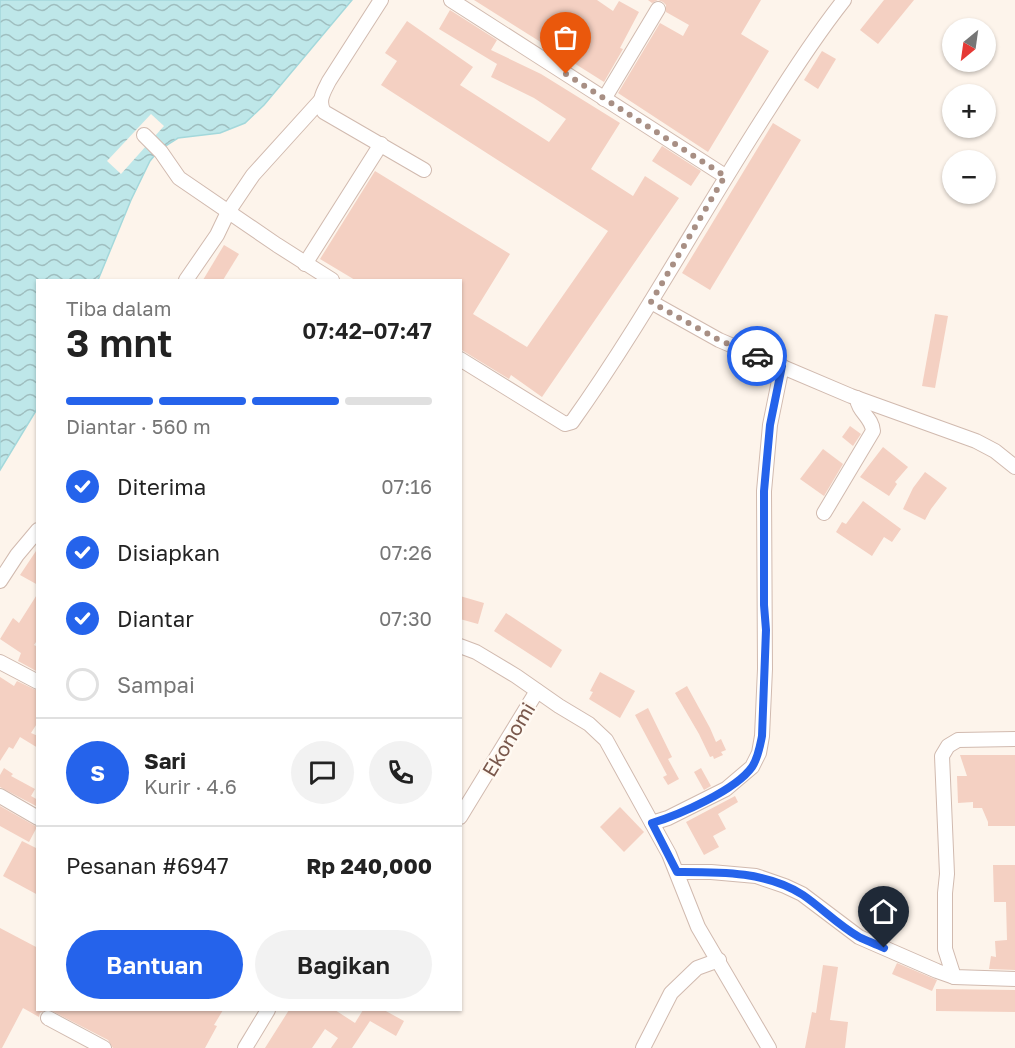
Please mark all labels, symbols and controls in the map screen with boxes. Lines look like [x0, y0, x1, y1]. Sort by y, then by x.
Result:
pin [540, 12, 591, 74]
north arrow [942, 18, 996, 72]
map controls [942, 18, 996, 204]
icon: bag [549, 21, 582, 54]
button: + [942, 84, 996, 138]
button: − [942, 150, 996, 204]
text: Tiba dalam [66, 296, 171, 320]
text: 07:42–07:47 [302, 317, 432, 344]
text: 3 mnt [66, 319, 173, 366]
courier [727, 326, 787, 386]
icon: car [741, 340, 774, 373]
text: Diantar · 560 m [66, 414, 211, 438]
icon: check [66, 470, 99, 503]
text: Diterima [117, 473, 206, 500]
text: 07:16 [381, 474, 432, 498]
icon: check [66, 536, 99, 569]
text: Disiapkan [117, 539, 220, 566]
text: 07:26 [379, 540, 432, 564]
icon: check [66, 602, 99, 635]
text: Diantar [117, 605, 194, 632]
text: 07:30 [379, 606, 432, 630]
text: Sampai [117, 671, 195, 698]
street label: Ekonomi [476, 697, 540, 781]
button: chat [291, 741, 354, 804]
button: phone [369, 741, 432, 804]
text: Sari [144, 747, 186, 774]
text: S [90, 759, 105, 786]
text: Kurir · 4.6 [144, 774, 237, 798]
text: Pesanan #6947 [66, 852, 229, 879]
text: Rp 240,000 [306, 852, 432, 879]
pin [858, 886, 909, 948]
icon: home [867, 895, 900, 928]
button: Bantuan [66, 930, 243, 999]
button: Bagikan [255, 930, 432, 999]

